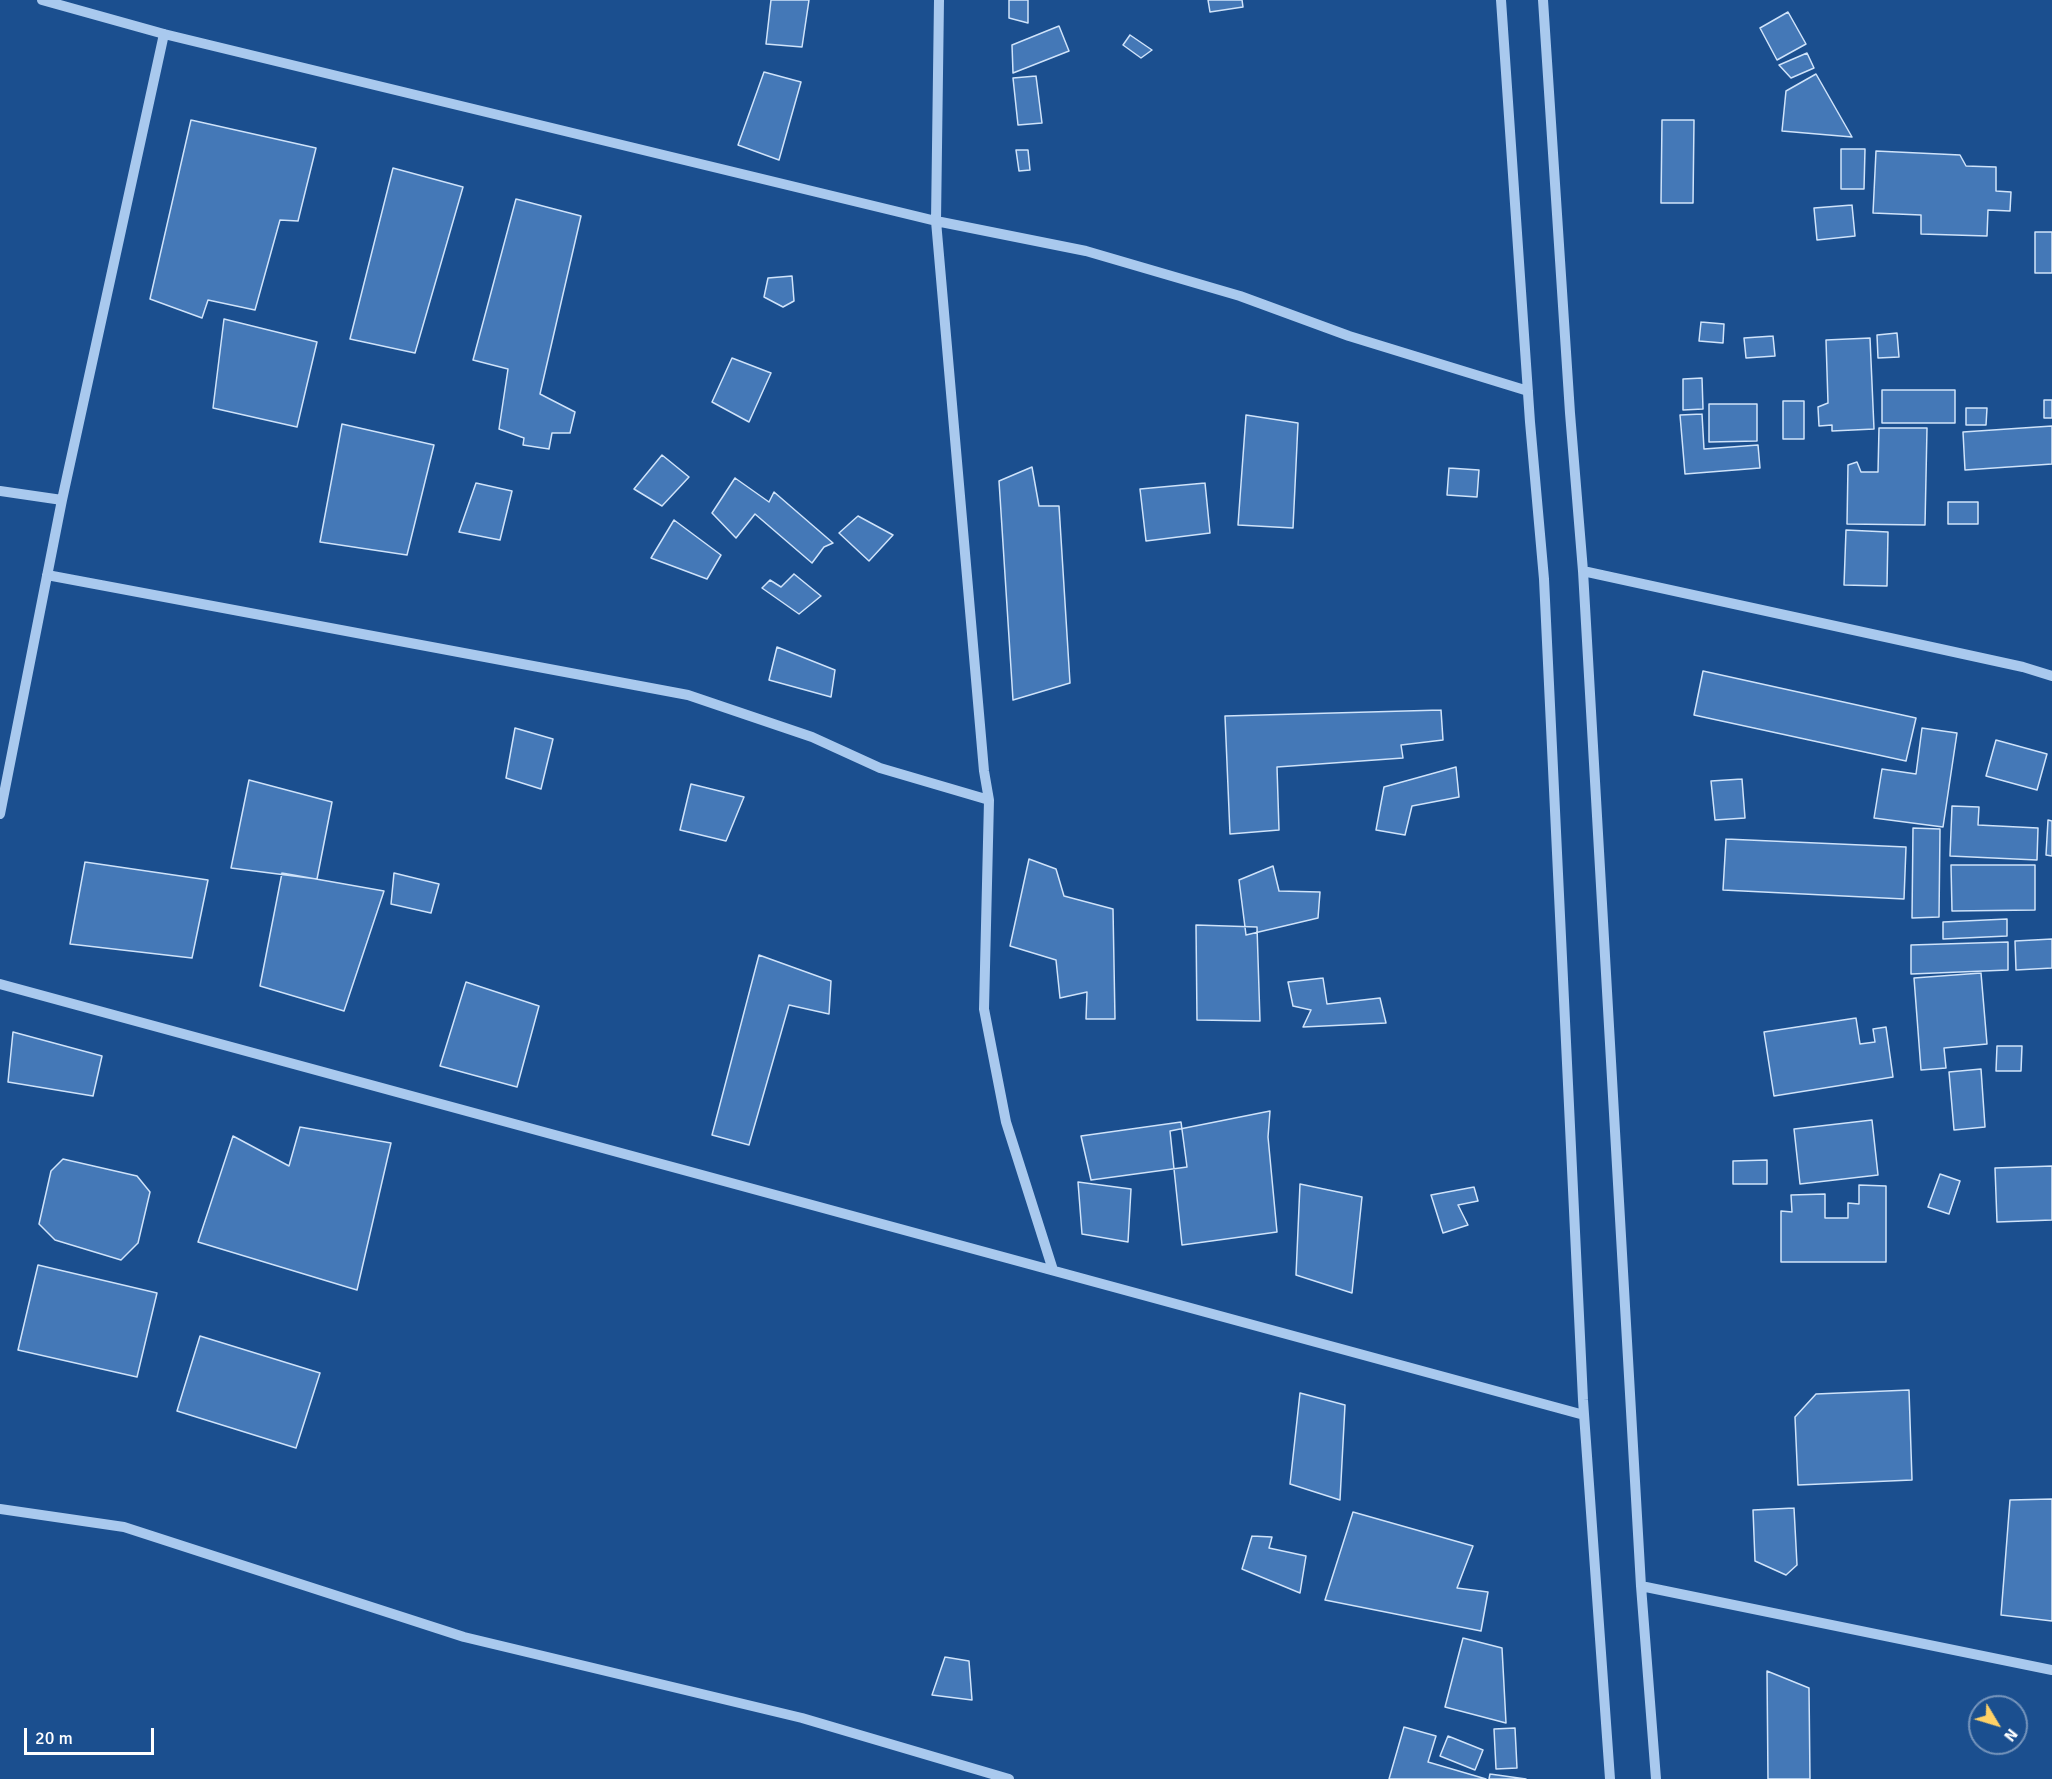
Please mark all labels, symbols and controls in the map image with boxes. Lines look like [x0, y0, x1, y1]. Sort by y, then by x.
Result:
north arrow [1968, 1695, 2028, 1755]
scale bar [27, 1716, 158, 1754]
text: N [1999, 1724, 2022, 1745]
text: 20 m [35, 1727, 73, 1749]

